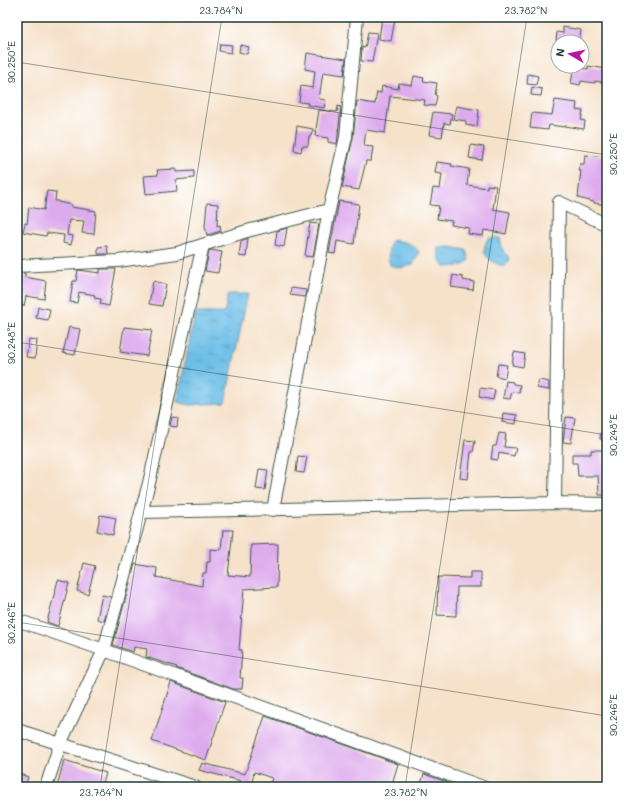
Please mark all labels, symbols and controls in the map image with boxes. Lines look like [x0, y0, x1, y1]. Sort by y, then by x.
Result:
text: 23.784°N [199, 3, 243, 17]
text: 23.782°N [505, 3, 547, 17]
north arrow [550, 34, 590, 74]
text: 90.250°E [4, 41, 18, 83]
text: N [552, 47, 568, 58]
text: 90.250°E [606, 133, 620, 175]
text: 90.248°E [4, 322, 18, 364]
text: 90.248°E [606, 414, 620, 456]
text: 90.246°E [4, 602, 18, 644]
text: 90.246°E [606, 694, 620, 736]
text: 23.784°N [79, 785, 123, 799]
text: 23.782°N [385, 785, 427, 799]

